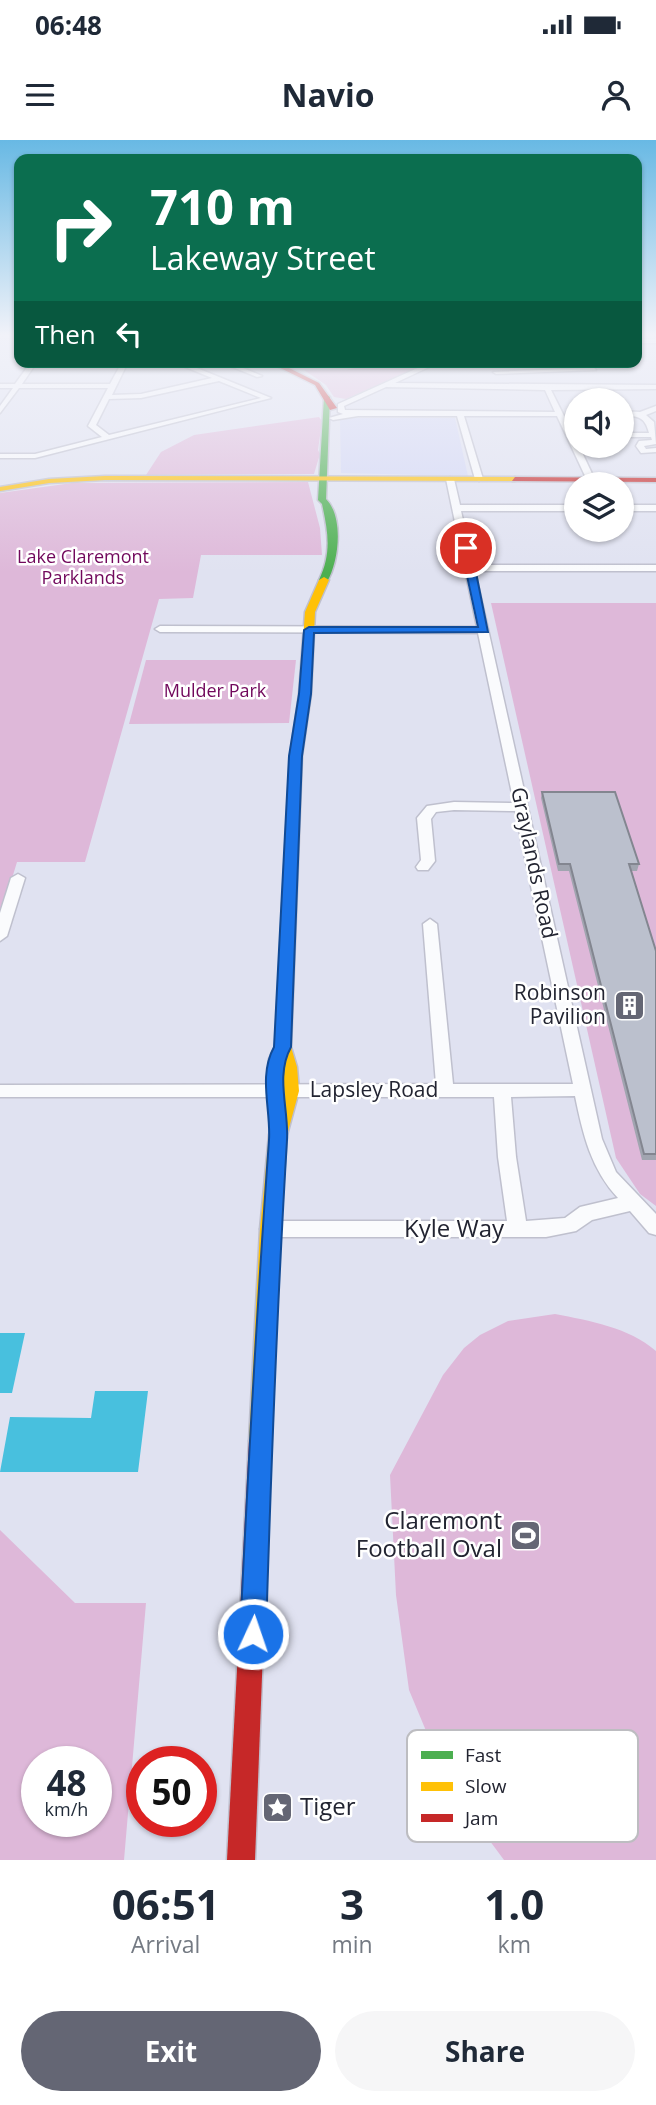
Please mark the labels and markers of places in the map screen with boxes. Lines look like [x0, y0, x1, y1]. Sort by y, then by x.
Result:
pin [436, 518, 496, 578]
place label: Robinson Pavilion [514, 978, 606, 1030]
building icon: Robinson Pavilion [612, 988, 646, 1022]
place label: Claremont Football Oval [356, 1503, 502, 1564]
sports icon: Claremont Football Oval [508, 1518, 542, 1552]
place label: Tiger [300, 1789, 356, 1822]
place icon: Tiger [260, 1790, 294, 1824]

